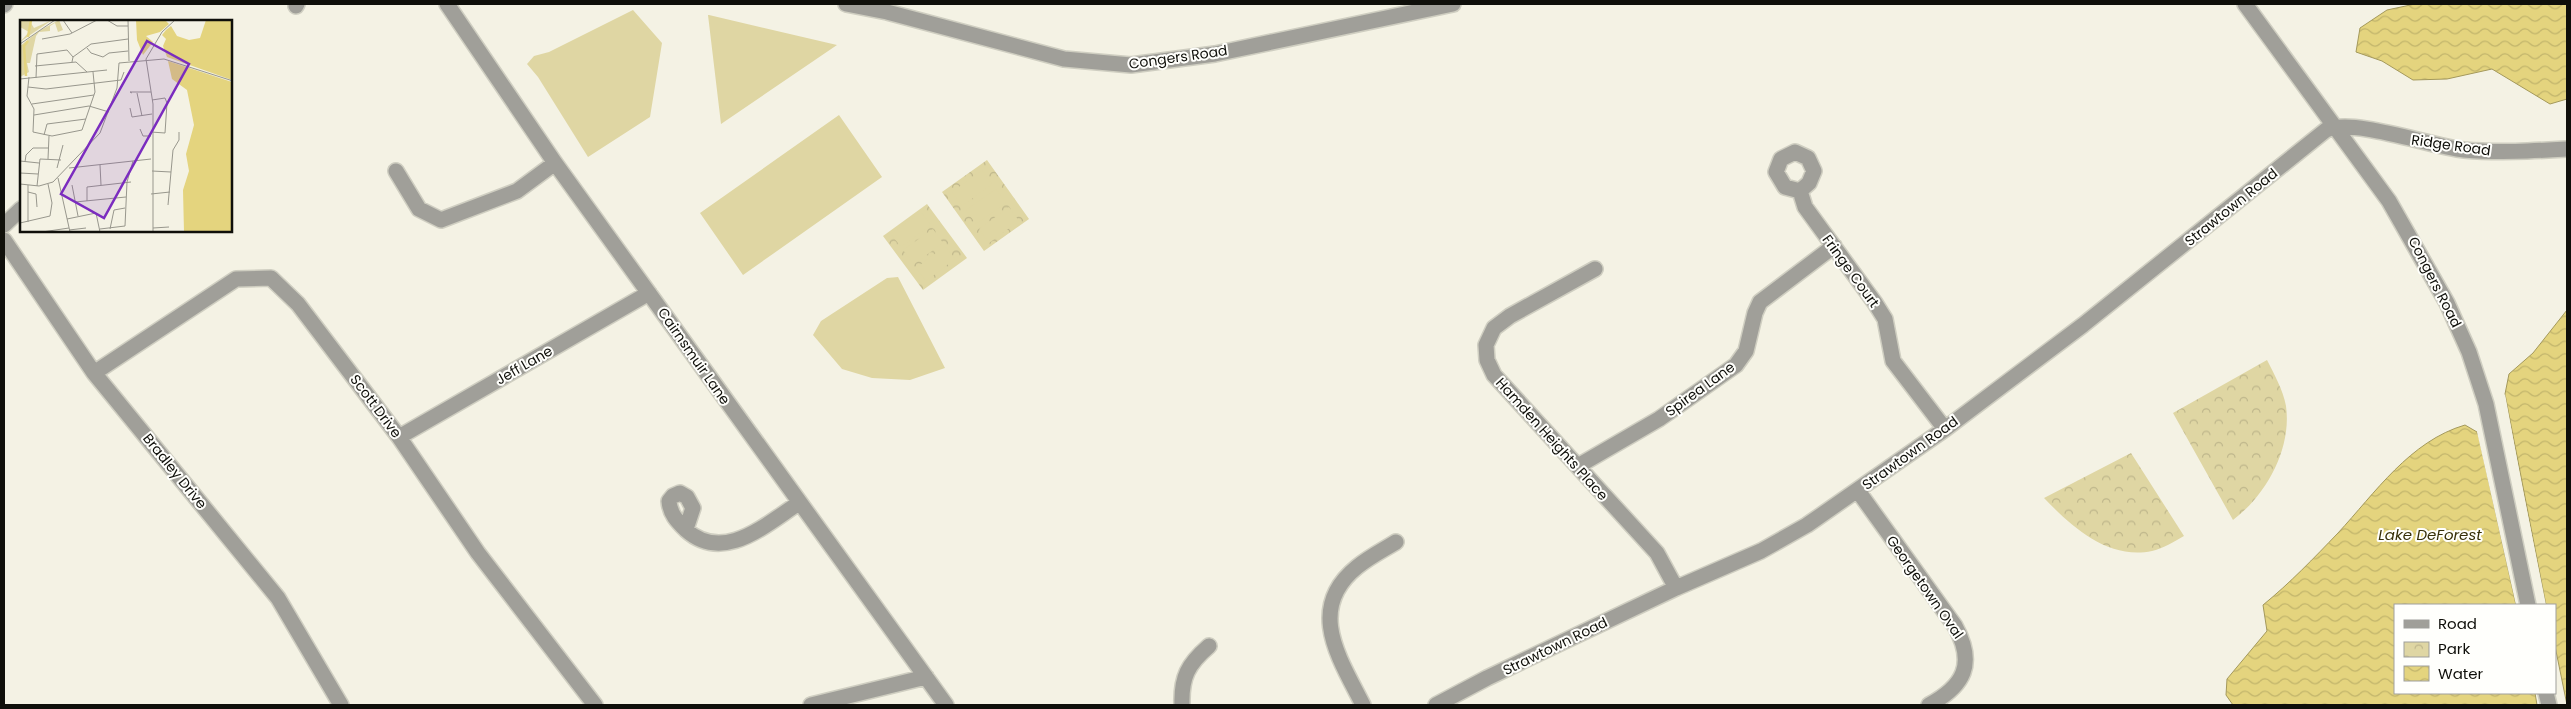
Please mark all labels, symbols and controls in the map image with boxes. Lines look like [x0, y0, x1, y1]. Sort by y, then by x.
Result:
inset map [20, 20, 232, 232]
street label: Congers Road [1127, 40, 1229, 74]
street label: Ridge Road [2410, 130, 2492, 160]
street label: Strawtown Road [2180, 163, 2282, 251]
street label: Fringe Court [1818, 230, 1884, 312]
street label: Congers Road [2403, 233, 2467, 331]
street label: Cairnsmuir Lane [653, 304, 735, 409]
street label: Jeff Lane [492, 341, 556, 389]
street label: Spirea Lane [1661, 357, 1739, 421]
street label: Scott Drive [346, 370, 407, 442]
street label: Hamden Heights Place [1491, 373, 1613, 505]
street label: Strawtown Road [1858, 411, 1962, 495]
street label: Bradley Drive [138, 429, 212, 513]
water label: Lake DeForest [2378, 524, 2482, 545]
street label: Georgetown Oval [1882, 531, 1968, 643]
legend [2394, 604, 2556, 694]
street label: Strawtown Road [1499, 612, 1611, 680]
text: Road [2438, 613, 2477, 634]
text: Park [2438, 638, 2470, 659]
text: Water [2438, 663, 2484, 684]

